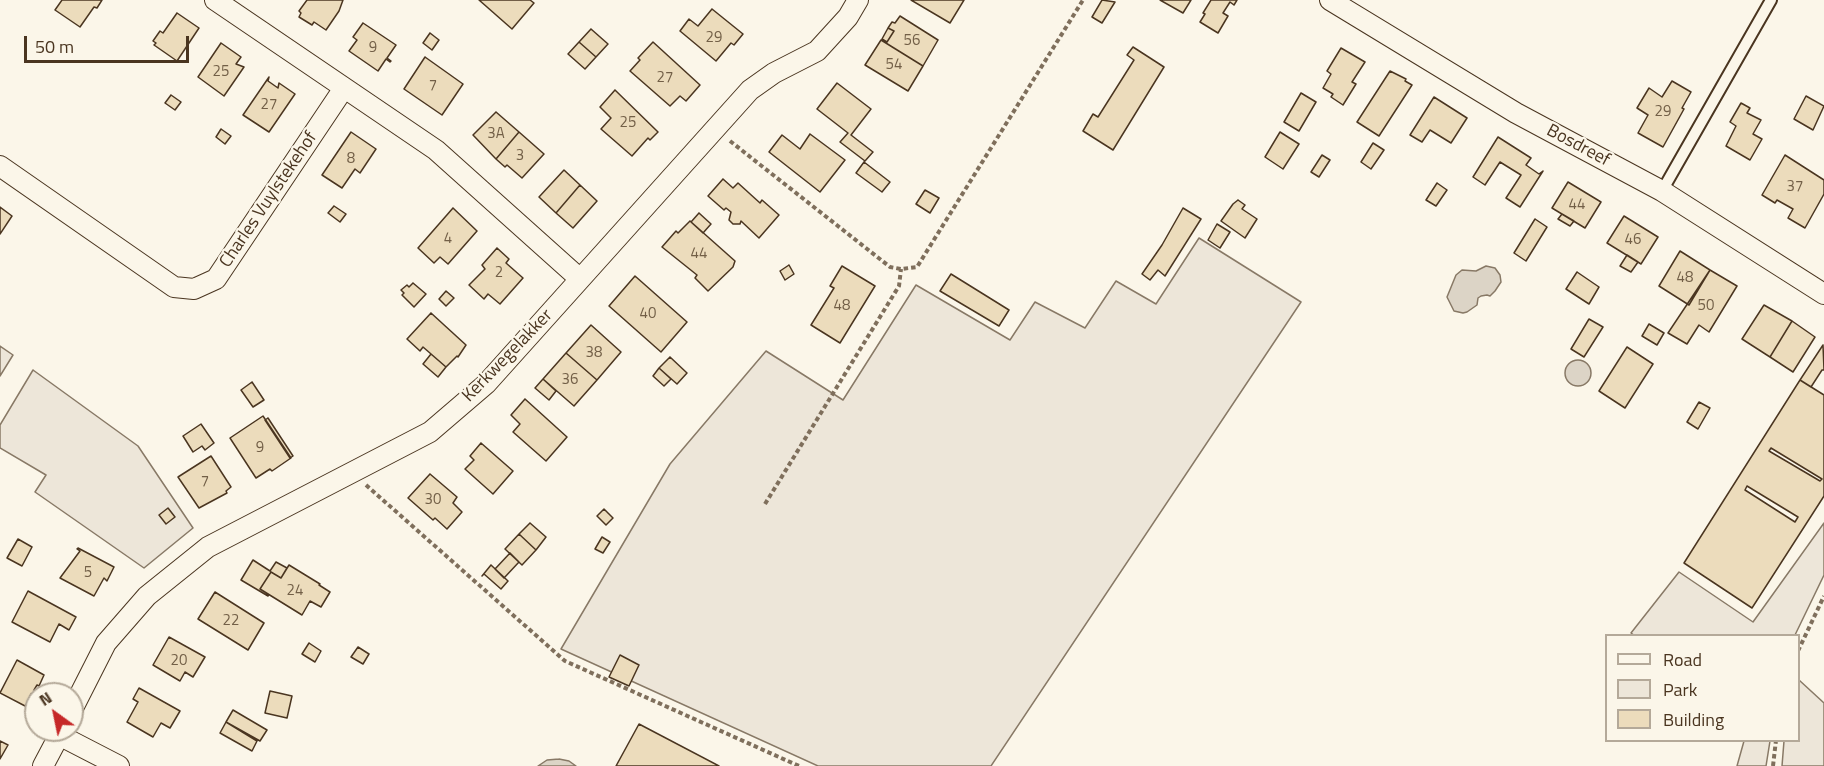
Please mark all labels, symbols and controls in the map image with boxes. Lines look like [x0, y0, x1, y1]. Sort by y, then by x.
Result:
scale bar [27, 24, 192, 62]
house number: 29 [706, 29, 722, 47]
house number: 56 [904, 32, 920, 50]
text: 50 m [35, 33, 74, 60]
house number: 9 [369, 39, 377, 57]
house number: 54 [886, 56, 902, 74]
house number: 25 [213, 63, 229, 81]
house number: 27 [657, 69, 673, 87]
house number: 7 [429, 77, 437, 95]
house number: 27 [261, 96, 277, 114]
house number: 29 [1655, 103, 1671, 121]
house number: 25 [620, 114, 636, 132]
street label: Bosdreef [1543, 120, 1613, 172]
house number: 3A [487, 125, 505, 143]
street label: Charles Vuylstekehof [216, 128, 322, 272]
house number: 3 [516, 147, 524, 165]
house number: 8 [347, 150, 355, 168]
house number: 37 [1787, 178, 1803, 196]
house number: 44 [1569, 196, 1585, 214]
house number: 4 [444, 230, 452, 248]
house number: 46 [1625, 231, 1641, 249]
house number: 44 [691, 245, 707, 263]
house number: 2 [495, 264, 503, 282]
house number: 48 [1677, 269, 1693, 287]
house number: 48 [834, 297, 850, 315]
house number: 50 [1698, 297, 1714, 315]
street label: Kerkwegelakker [458, 305, 558, 407]
house number: 40 [640, 305, 656, 323]
house number: 38 [586, 344, 602, 362]
house number: 36 [562, 371, 578, 389]
house number: 9 [256, 439, 264, 457]
house number: 7 [201, 473, 209, 491]
house number: 30 [425, 491, 441, 509]
house number: 5 [84, 564, 92, 582]
house number: 24 [287, 582, 303, 600]
house number: 22 [223, 612, 239, 630]
legend [1605, 634, 1800, 742]
text: Road [1663, 646, 1702, 673]
house number: 20 [171, 652, 187, 670]
text: Park [1663, 676, 1697, 703]
north arrow [24, 682, 84, 742]
text: N [34, 685, 56, 712]
text: Building [1663, 706, 1724, 733]

